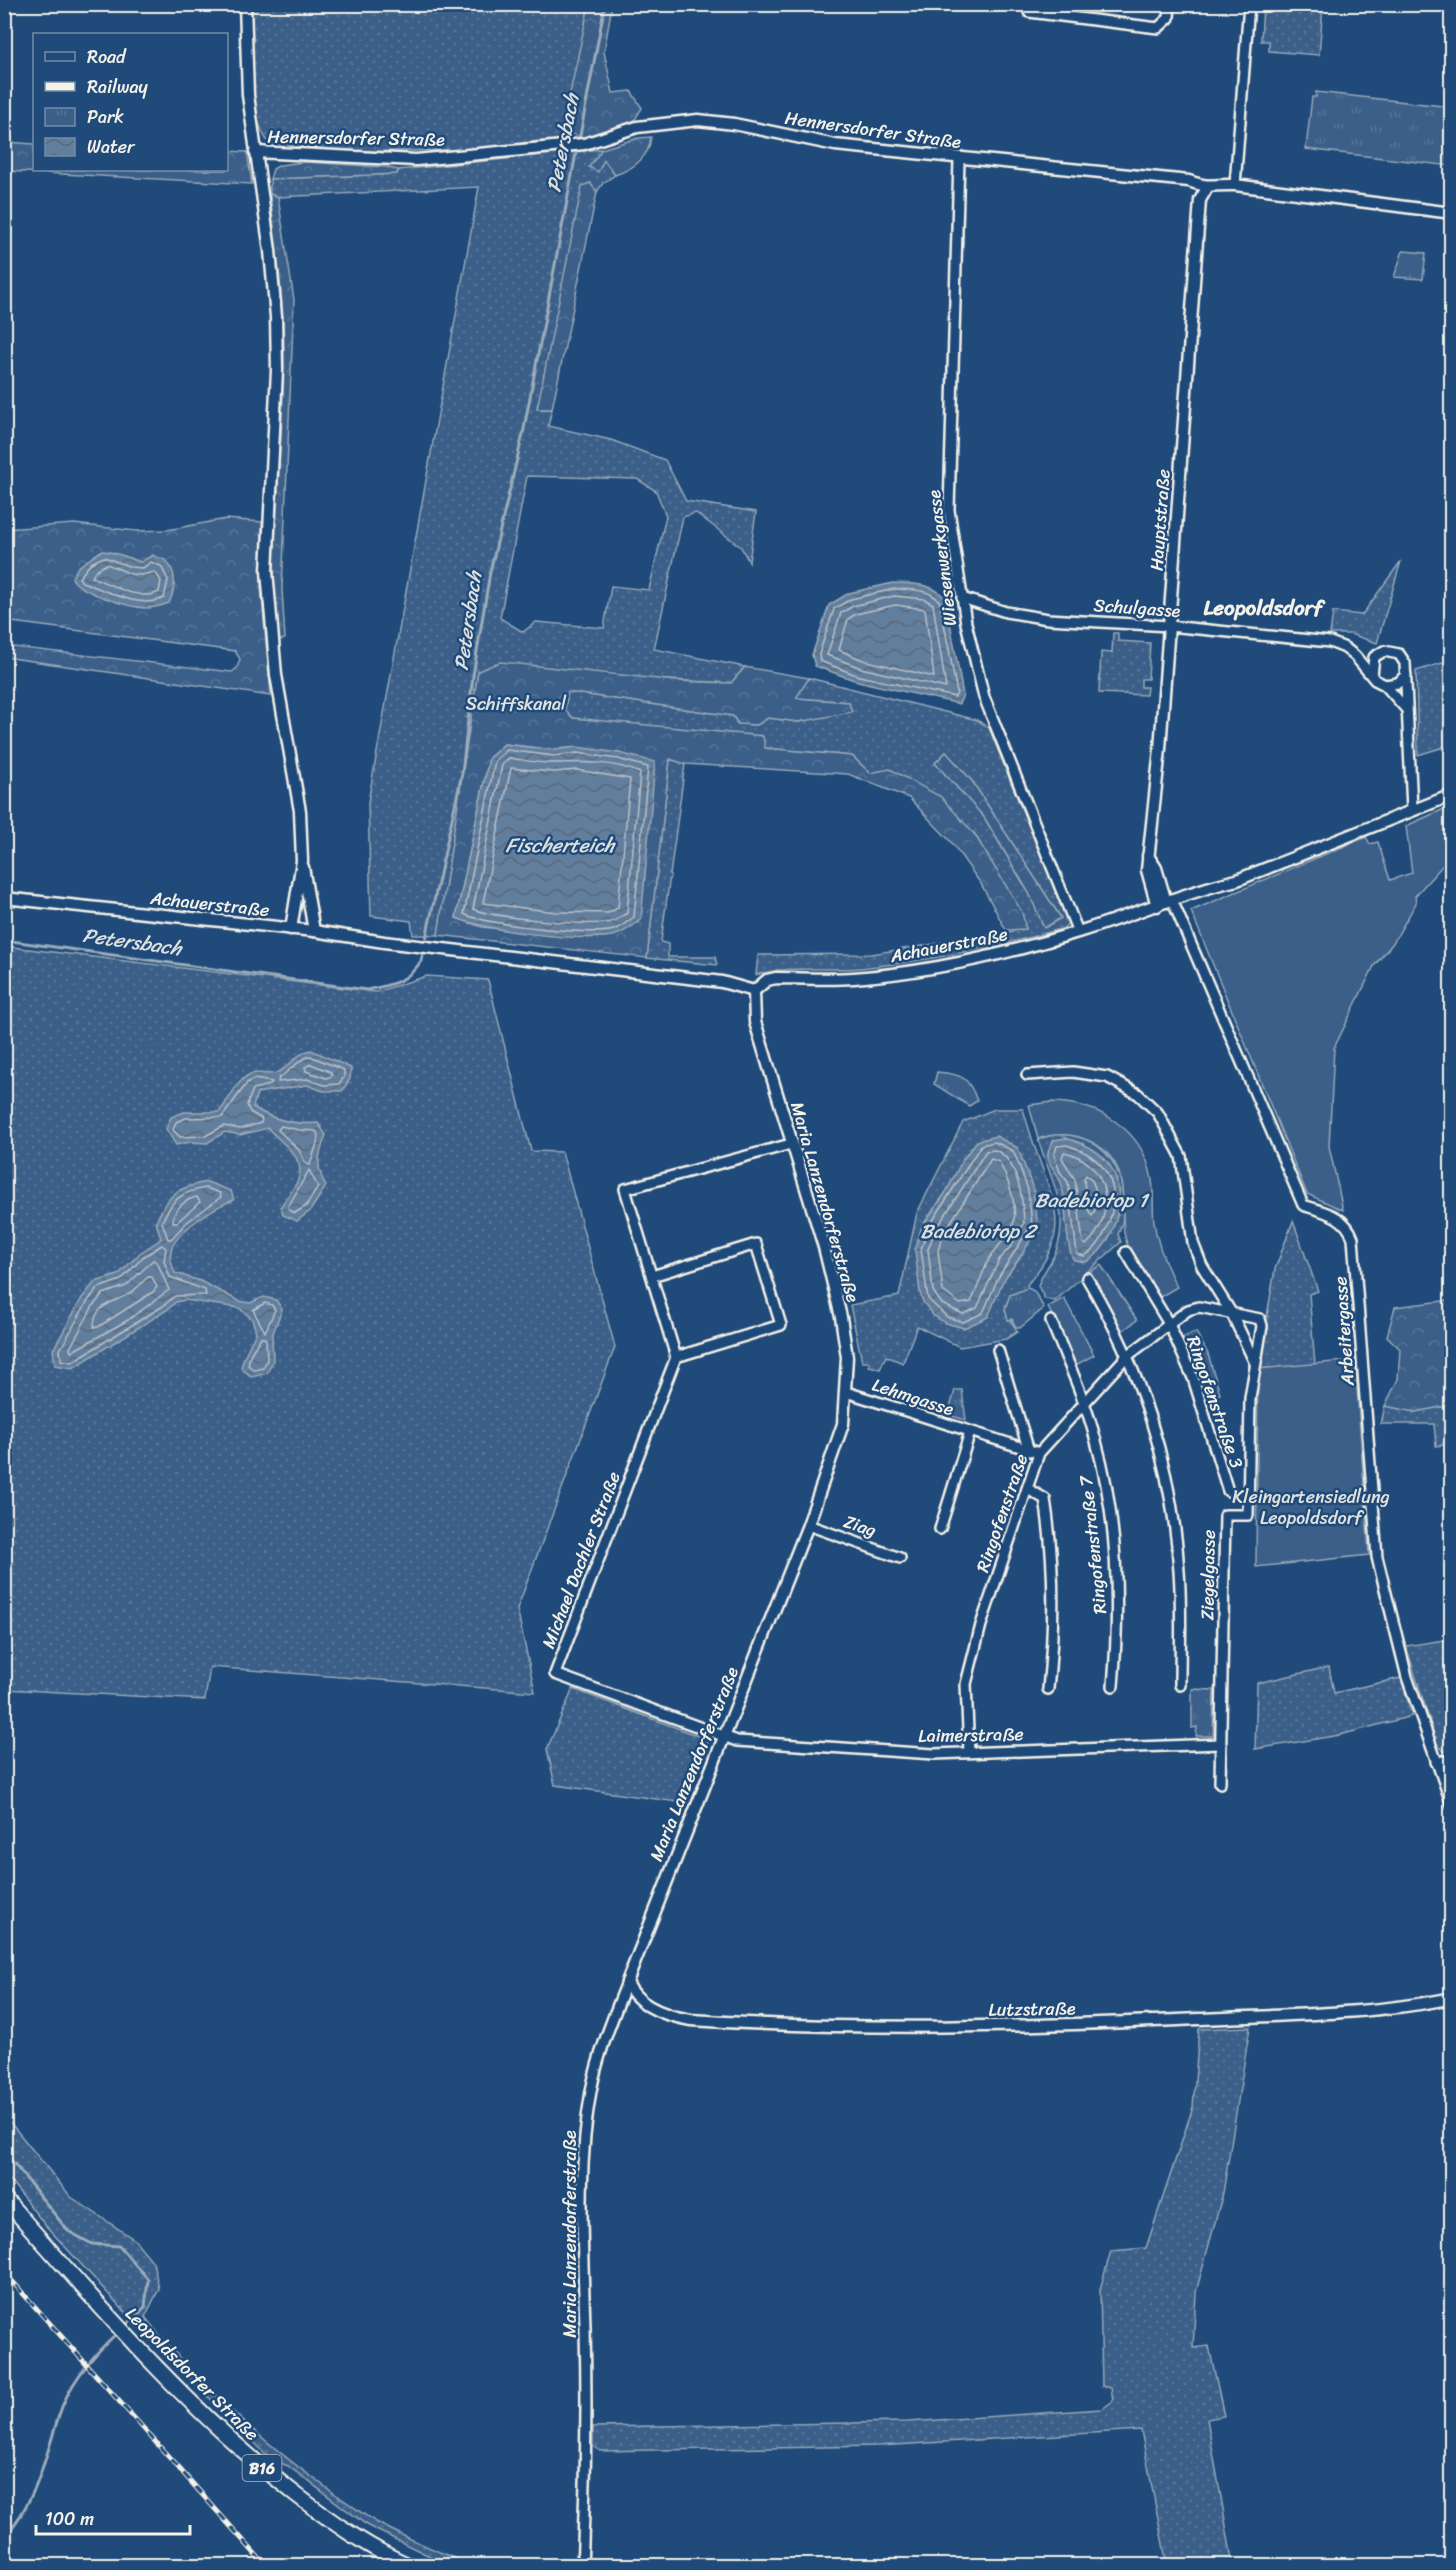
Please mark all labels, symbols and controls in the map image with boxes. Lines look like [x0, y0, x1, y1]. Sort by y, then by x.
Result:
legend [33, 33, 228, 171]
text: Road [87, 41, 127, 73]
text: Railway [87, 71, 149, 103]
water label: Petersbach [536, 89, 590, 195]
text: Park [87, 101, 124, 133]
street label: Hennersdorfer Straße [783, 102, 963, 158]
street label: Hennersdorfer Straße [267, 120, 445, 156]
text: Water [87, 131, 136, 163]
street label: Hauptstraße [1140, 468, 1180, 572]
street label: Wiesenwerkgasse [918, 488, 966, 628]
water label: Petersbach [444, 568, 492, 673]
street label: Schulgasse [1093, 589, 1182, 627]
district label: Leopoldsdorf [1203, 589, 1326, 627]
park label: Schiffskanal [466, 688, 567, 720]
water label: Fischerteich [506, 828, 616, 863]
street label: Achauerstraße [148, 882, 271, 926]
water label: Petersbach [80, 918, 185, 966]
street label: Achauerstraße [886, 918, 1011, 972]
street label: Maria Lanzendorferstraße [781, 1098, 869, 1306]
water label: Badebiotop 1 [1035, 1183, 1150, 1218]
water label: Badebiotop 2 [920, 1214, 1038, 1249]
street label: Arbeitergasse [1324, 1275, 1364, 1388]
street label: Ringofenstraße 3 [1177, 1331, 1253, 1473]
street label: Lehmgasse [868, 1369, 958, 1425]
street label: Ringofenstraße [967, 1449, 1037, 1577]
street label: Michael Dachler Straße [532, 1467, 630, 1653]
street label: Ringofenstraße 7 [1070, 1473, 1116, 1616]
park label: Kleingartensiedlung Leopoldsdorf [1232, 1481, 1390, 1534]
street label: Ziag [839, 1506, 881, 1546]
street label: Ziegelgasse [1191, 1529, 1225, 1621]
street label: Maria Lanzendorferstraße [640, 1662, 748, 1866]
street label: Laimerstraße [918, 1718, 1024, 1752]
street label: Lutzstraße [988, 1992, 1076, 2026]
street label: Maria Lanzendorferstraße [554, 2130, 586, 2338]
street label: Leopoldsdorfer Straße [117, 2299, 267, 2449]
road number: B16 [242, 2455, 282, 2481]
scale bar [36, 2498, 190, 2536]
text: 100 m [45, 2503, 94, 2535]

